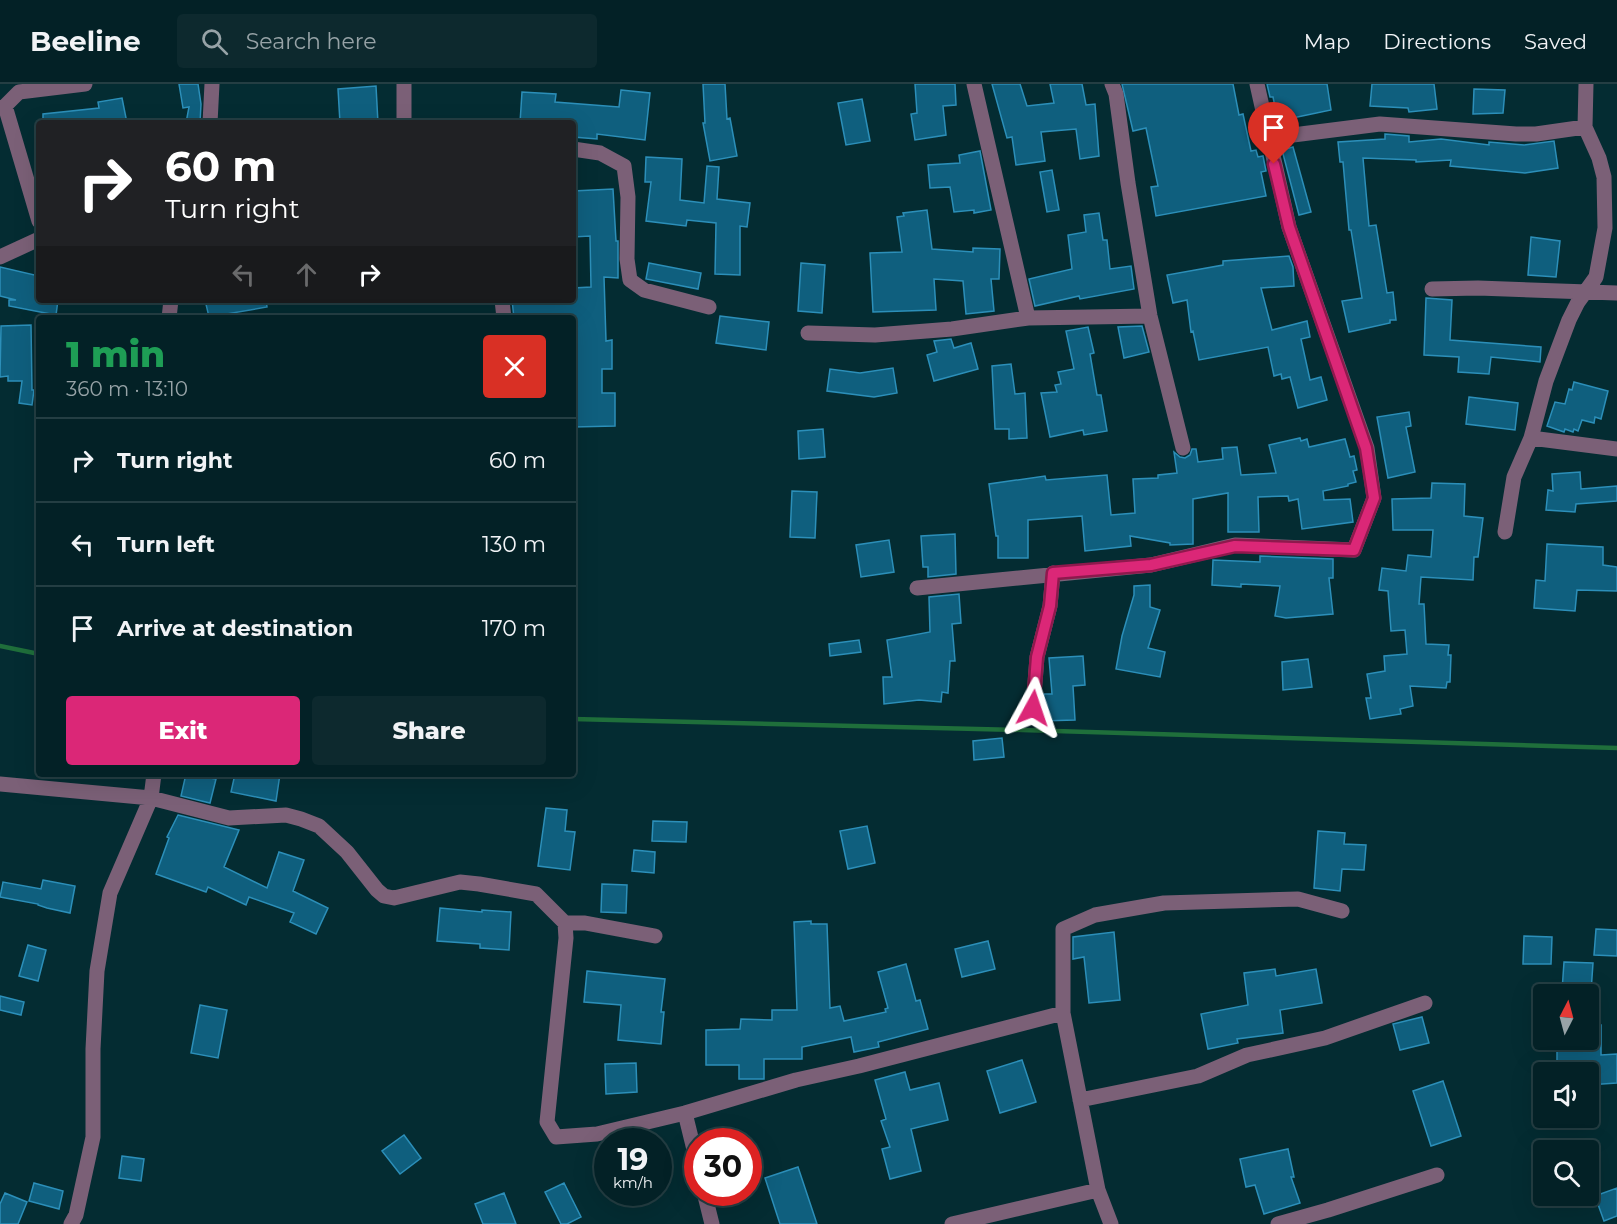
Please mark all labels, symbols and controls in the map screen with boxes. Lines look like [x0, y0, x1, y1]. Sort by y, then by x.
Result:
search box [177, 14, 597, 68]
text: Beeline [30, 24, 141, 58]
icon: search [198, 25, 231, 58]
text: Search here [246, 28, 377, 55]
text: Map [1304, 29, 1350, 54]
text: Directions [1383, 29, 1491, 54]
text: Saved [1524, 29, 1587, 54]
pin [1248, 102, 1299, 164]
icon: arrive [1257, 111, 1290, 144]
text: 60 m [165, 140, 276, 192]
icon: right [66, 144, 144, 222]
text: Turn right [165, 192, 300, 225]
icon: left [227, 258, 260, 291]
icon: ahead [290, 258, 323, 291]
icon: right [353, 258, 386, 291]
text: 1 min [66, 332, 165, 376]
button: close [483, 335, 546, 398]
text: 360 m · 13:10 [66, 377, 188, 401]
icon: right [66, 444, 99, 477]
text: Turn right [117, 447, 232, 474]
text: 60 m [489, 447, 546, 474]
icon: left [66, 528, 99, 561]
text: Turn left [117, 531, 215, 558]
text: 130 m [482, 531, 546, 558]
icon: arrive [66, 612, 99, 645]
text: Arrive at destination [117, 615, 353, 642]
text: 170 m [482, 615, 546, 642]
position arrow [1001, 676, 1065, 740]
button: Exit [66, 696, 300, 765]
button: Share [312, 696, 546, 765]
north arrow [1533, 984, 1599, 1050]
map controls [1533, 984, 1599, 1206]
button: sound [1533, 1062, 1599, 1128]
speed limit sign: 30 [684, 1128, 762, 1206]
button: search [1533, 1140, 1599, 1206]
text: 19 [618, 1141, 648, 1178]
text: km/h [613, 1173, 653, 1192]

